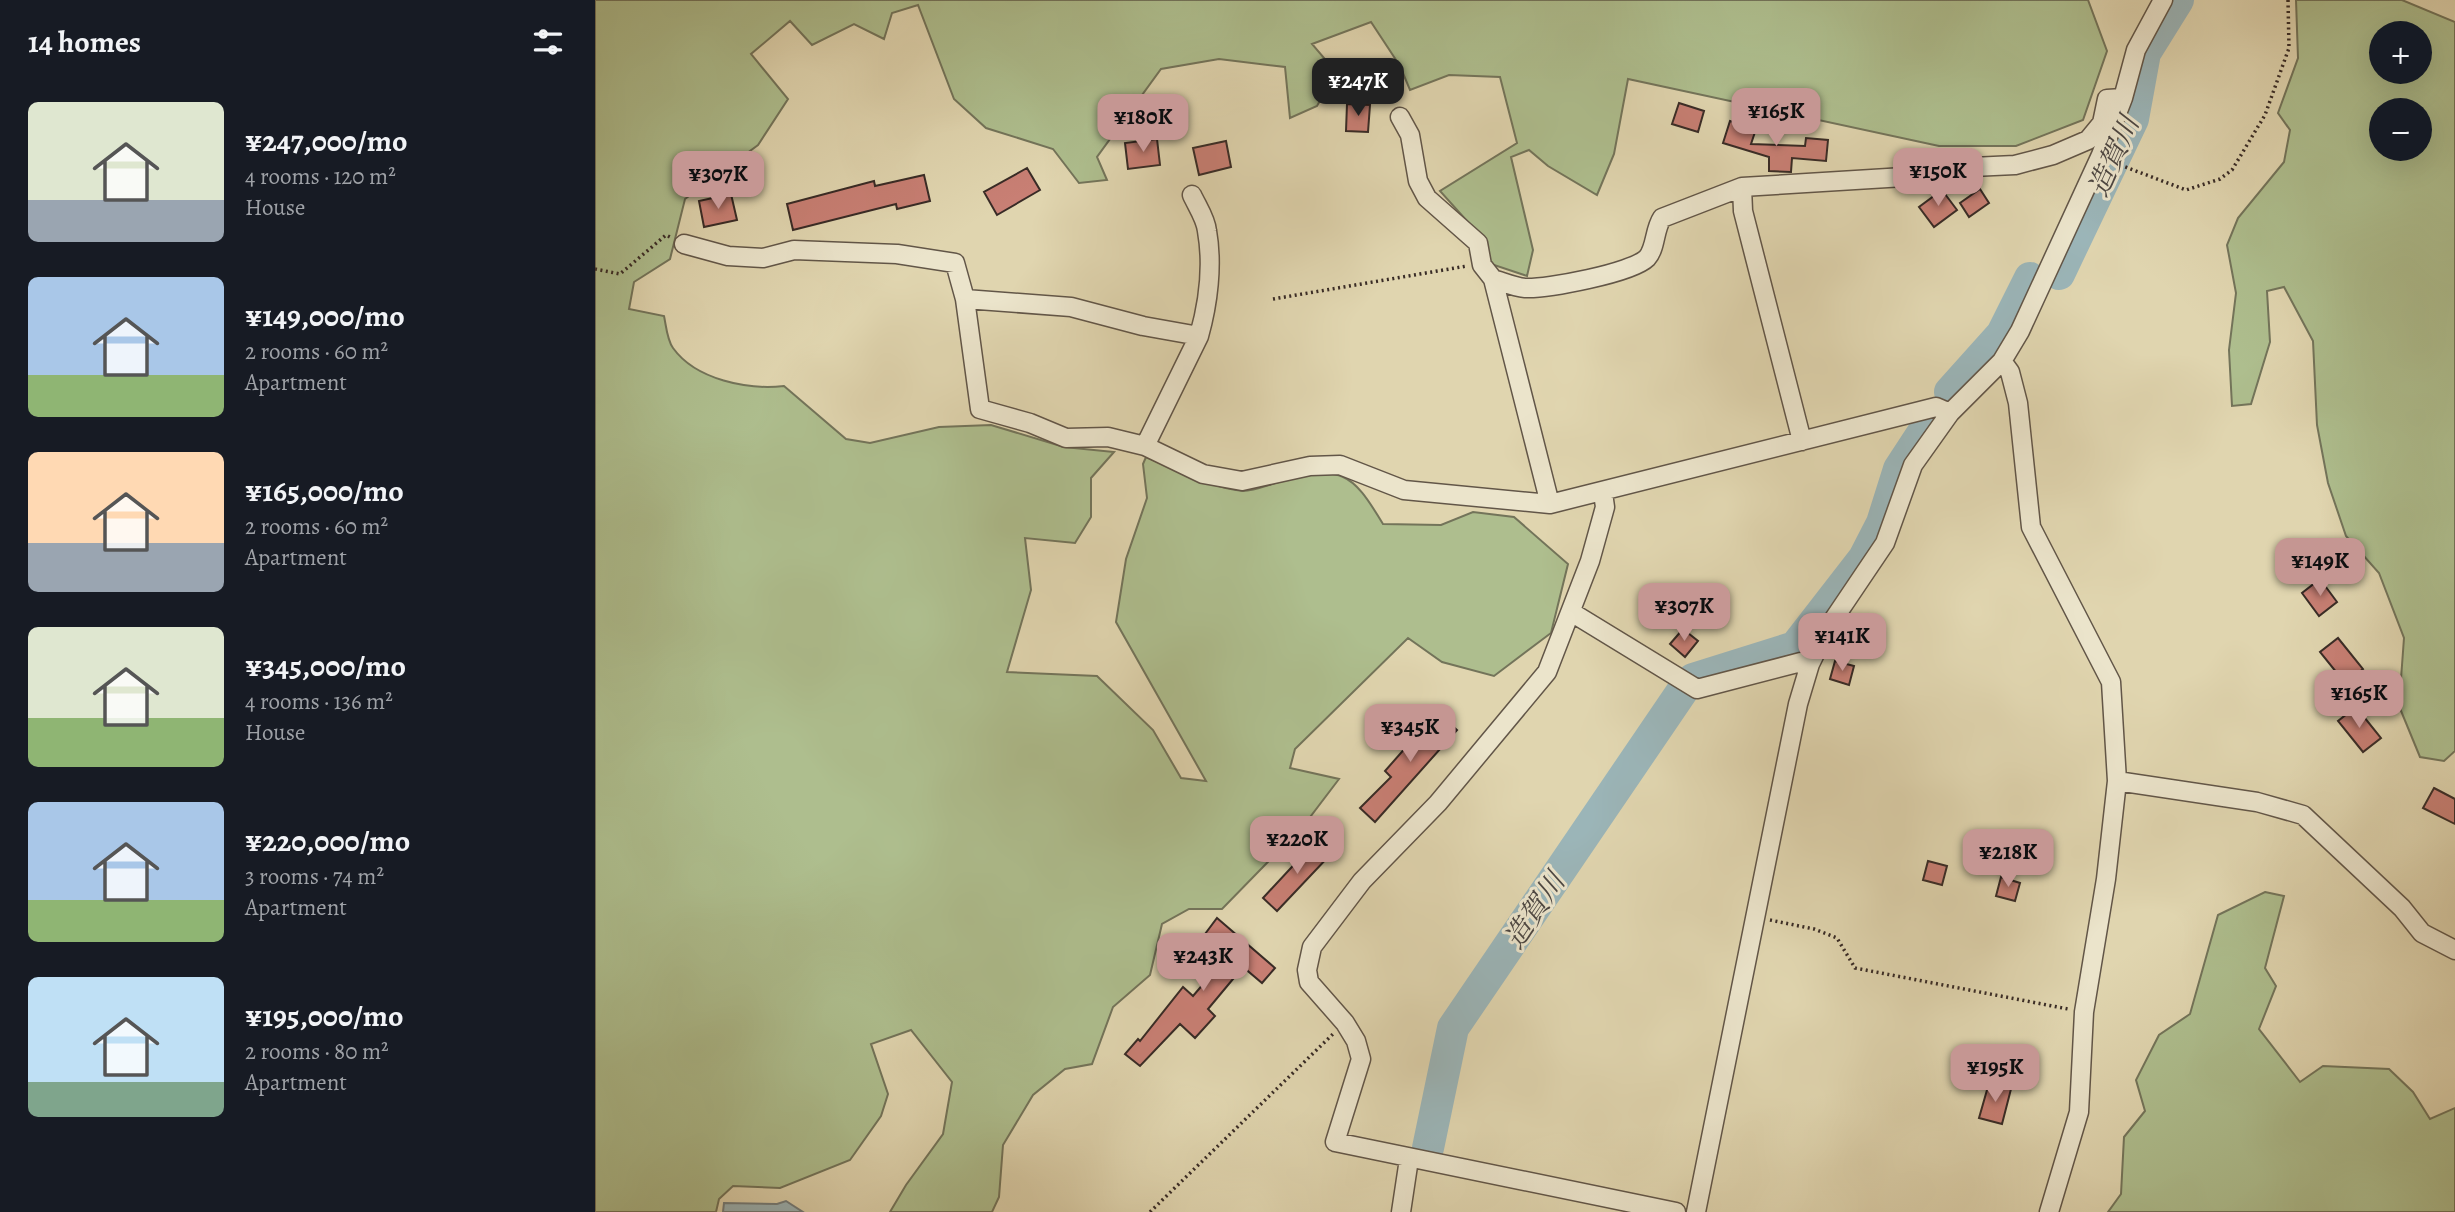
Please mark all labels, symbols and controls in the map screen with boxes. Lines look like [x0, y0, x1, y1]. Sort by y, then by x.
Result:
map controls [2369, 21, 2432, 161]
button: + [2369, 21, 2432, 84]
text: 14 homes [28, 22, 141, 62]
icon: filters [529, 23, 567, 61]
pin: ¥247K [1309, 58, 1407, 118]
text: ¥247K [1328, 65, 1388, 96]
pin: ¥165K [1727, 88, 1825, 148]
pin: ¥180K [1094, 94, 1192, 154]
text: ¥165K [1747, 95, 1805, 126]
button: − [2369, 98, 2432, 161]
text: ¥180K [1113, 101, 1173, 132]
water label: 造賀川 [2079, 108, 2150, 203]
text: ¥247,000/mo [245, 121, 407, 161]
icon: home [84, 130, 168, 214]
pin: ¥150K [1889, 148, 1987, 208]
pin: ¥307K [669, 152, 767, 211]
text: ¥150K [1909, 155, 1967, 186]
text: ¥307K [688, 158, 748, 189]
text: 4 rooms · 120 m² [245, 161, 396, 192]
text: House [245, 192, 305, 223]
text: ¥149,000/mo [245, 296, 405, 336]
icon: home [84, 305, 168, 389]
text: 2 rooms · 60 m² [245, 336, 388, 367]
text: Apartment [245, 367, 347, 398]
text: ¥165,000/mo [245, 471, 404, 511]
icon: home [84, 480, 168, 564]
text: 2 rooms · 60 m² [245, 511, 388, 542]
pin: ¥149K [2271, 538, 2369, 598]
text: Apartment [245, 542, 347, 573]
text: ¥149K [2291, 545, 2349, 576]
pin: ¥307K [1635, 584, 1733, 643]
text: ¥307K [1654, 590, 1714, 621]
pin: ¥141K [1793, 614, 1891, 673]
text: ¥141K [1814, 620, 1870, 651]
text: ¥345,000/mo [245, 646, 406, 686]
icon: home [84, 655, 168, 739]
pin: ¥165K [2310, 670, 2408, 730]
text: ¥165K [2330, 677, 2388, 708]
text: 4 rooms · 136 m² [245, 686, 393, 717]
pin: ¥345K [1361, 704, 1459, 764]
text: ¥345K [1381, 711, 1439, 742]
text: House [245, 717, 305, 748]
pin: ¥220K [1248, 816, 1346, 876]
text: ¥220,000/mo [245, 821, 410, 861]
text: ¥220K [1266, 823, 1328, 854]
icon: home [84, 830, 168, 914]
pin: ¥218K [1959, 830, 2057, 889]
text: ¥218K [1979, 836, 2037, 867]
text: 3 rooms · 74 m² [245, 861, 384, 892]
water label: 造賀川 [1496, 863, 1576, 956]
text: Apartment [245, 892, 347, 923]
pin: ¥243K [1154, 934, 1252, 993]
text: ¥243K [1173, 940, 1233, 971]
text: ¥195,000/mo [245, 996, 404, 1036]
icon: home [84, 1005, 168, 1089]
text: 2 rooms · 80 m² [245, 1036, 389, 1067]
pin: ¥195K [1946, 1044, 2044, 1104]
text: ¥195K [1966, 1051, 2024, 1082]
text: Apartment [245, 1067, 347, 1098]

